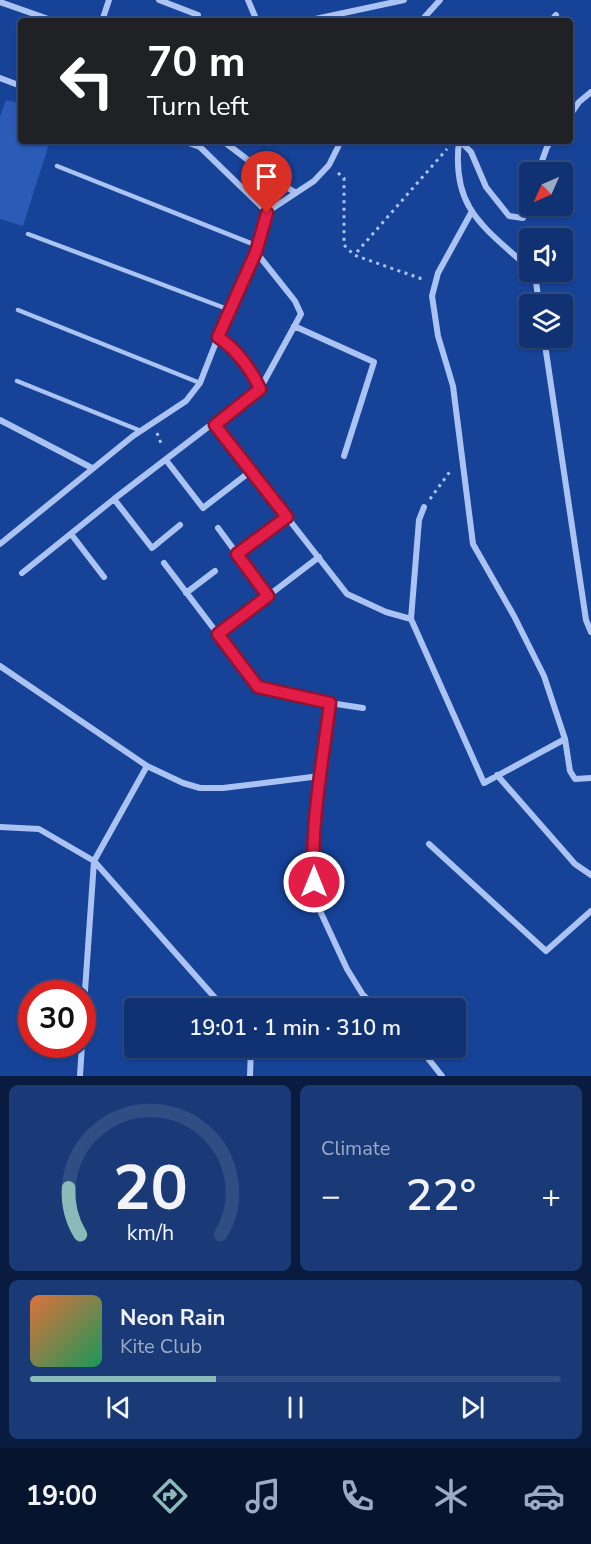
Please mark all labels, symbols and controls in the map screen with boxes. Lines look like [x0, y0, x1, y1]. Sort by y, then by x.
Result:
text: 70 m [147, 34, 246, 91]
icon: left [48, 42, 126, 120]
text: Turn left [147, 88, 248, 125]
pin [241, 151, 292, 213]
icon: arrive [250, 160, 283, 193]
north arrow [519, 162, 573, 216]
map controls [519, 162, 573, 348]
button: sound [519, 228, 573, 282]
button: layers [519, 294, 573, 348]
position arrow [282, 850, 346, 914]
speed limit sign: 30 [18, 980, 96, 1058]
text: 19:01 · 1 min · 310 m [189, 1013, 401, 1043]
text: Climate [321, 1135, 390, 1162]
text: 20 [113, 1146, 187, 1231]
text: 22° [406, 1165, 476, 1226]
text: − [321, 1174, 341, 1219]
text: + [541, 1174, 561, 1219]
text: km/h [126, 1218, 174, 1248]
text: Neon Rain [120, 1303, 225, 1333]
text: Kite Club [120, 1333, 202, 1360]
icon: previous [102, 1391, 135, 1424]
icon: pause [279, 1391, 312, 1424]
icon: next [456, 1391, 489, 1424]
icon: directions [149, 1475, 191, 1517]
icon: music [242, 1475, 284, 1517]
icon: phone [336, 1475, 378, 1517]
icon: climate [430, 1475, 472, 1517]
icon: car [523, 1475, 565, 1517]
text: 19:00 [26, 1478, 97, 1515]

